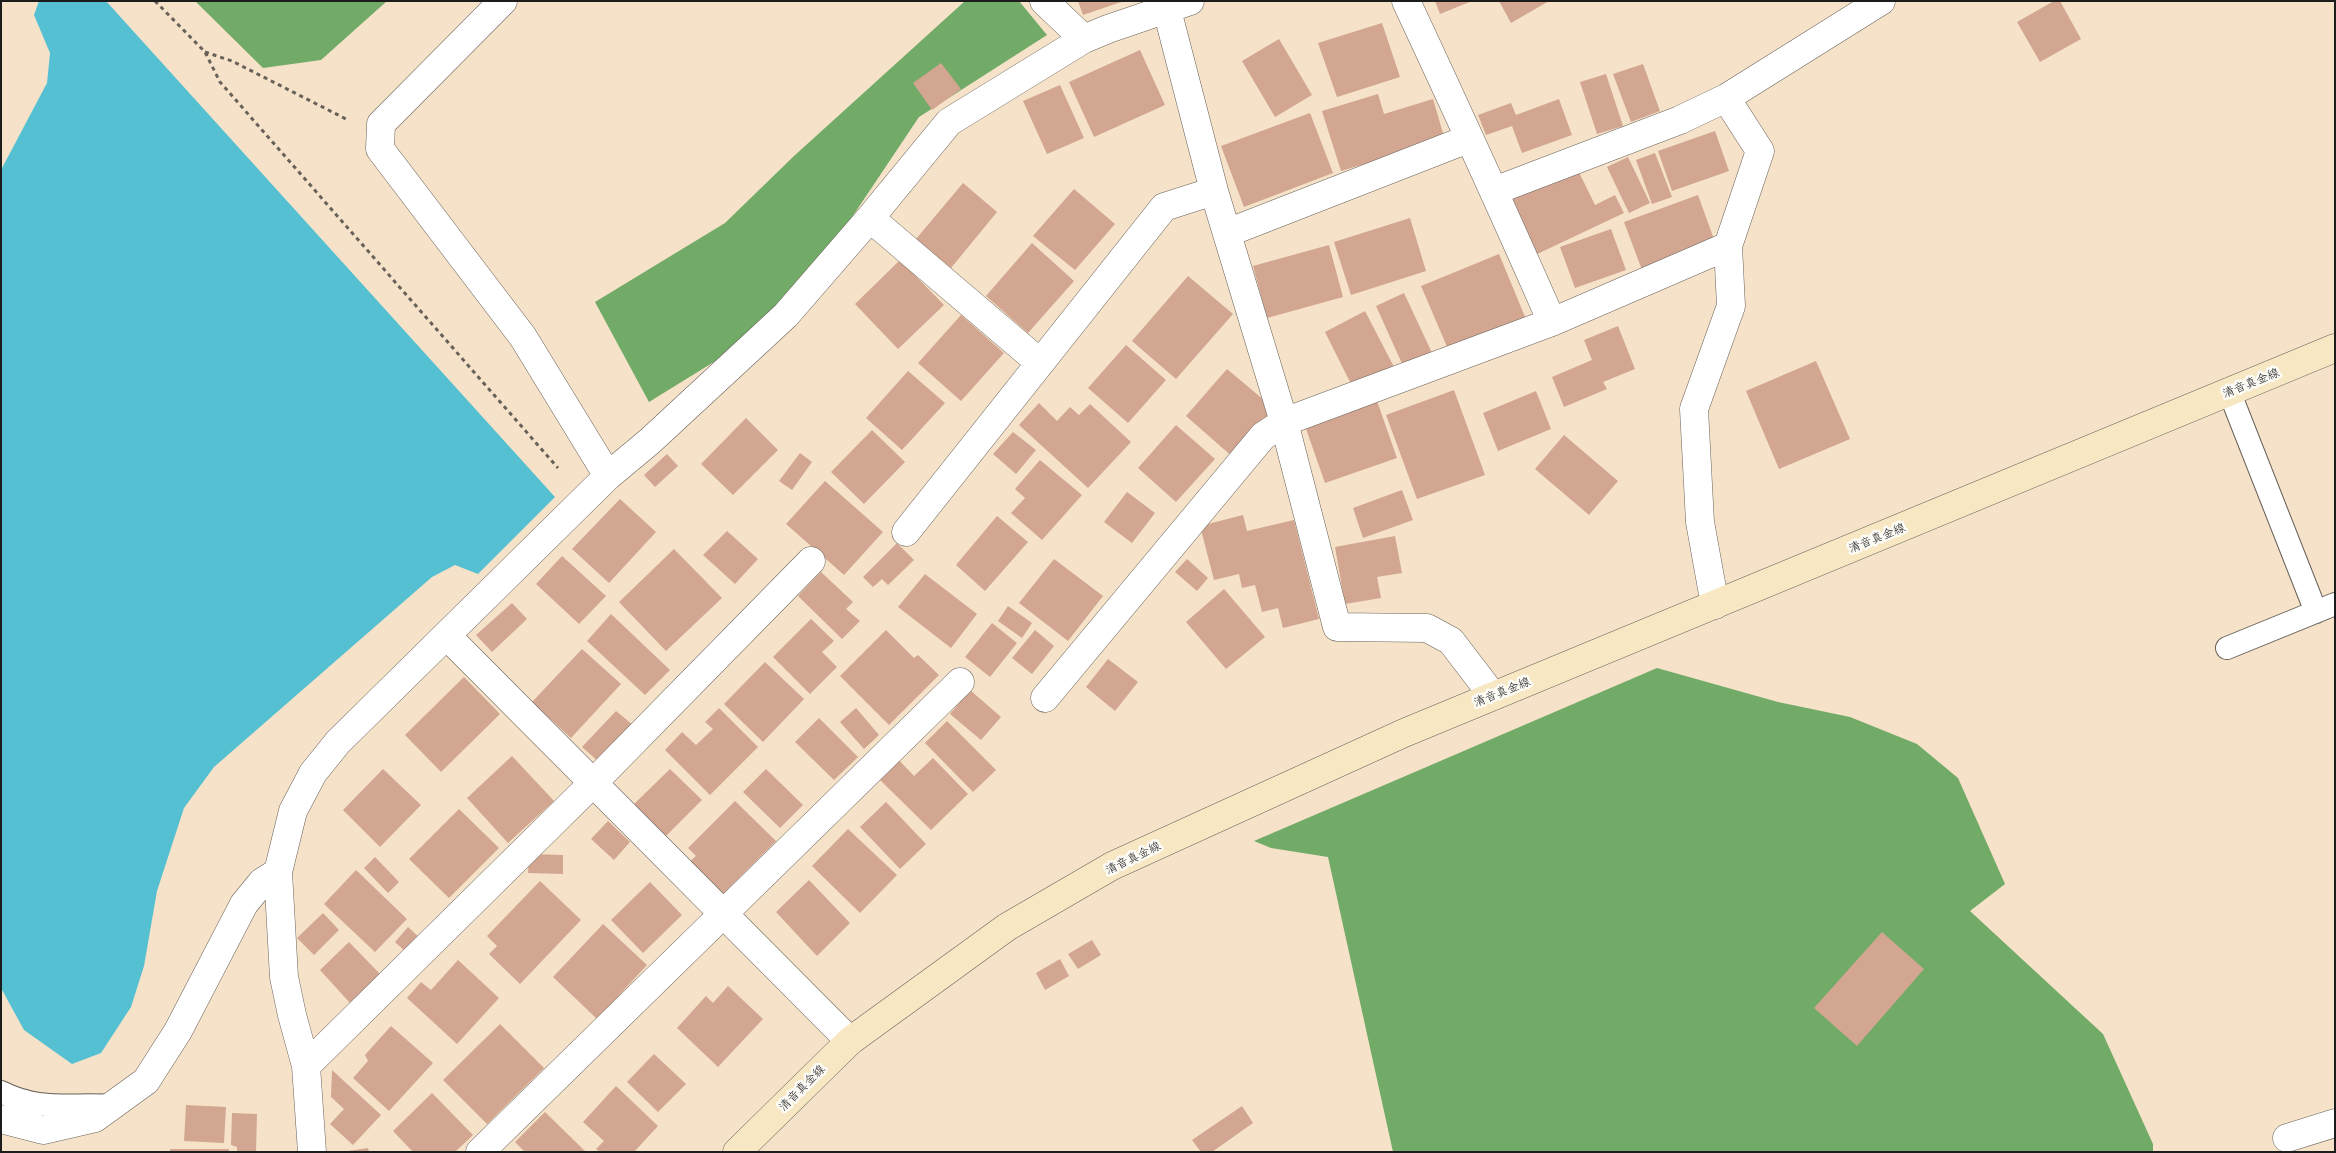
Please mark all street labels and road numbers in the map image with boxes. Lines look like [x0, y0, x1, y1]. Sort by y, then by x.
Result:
street label: 清音真金線 [2220, 365, 2282, 401]
street label: 清音真金線 [1846, 520, 1908, 556]
street label: 清音真金線 [1471, 674, 1533, 710]
street label: 清音真金線 [1103, 838, 1163, 878]
street label: 清音真金線 [776, 1062, 828, 1114]

